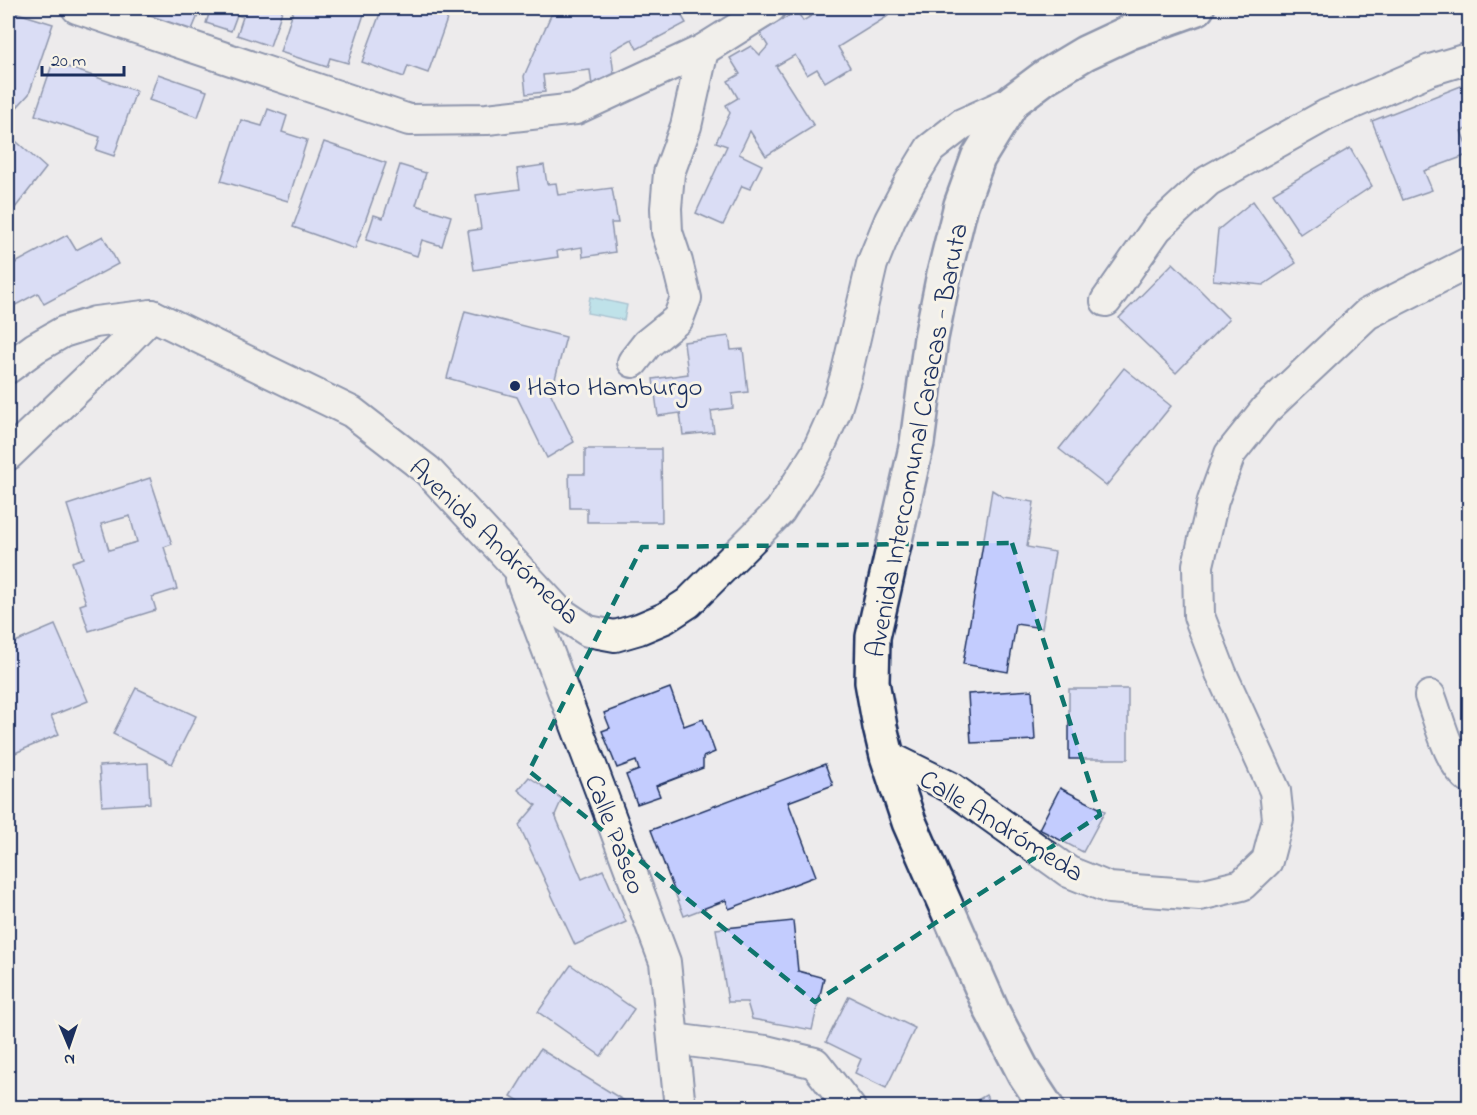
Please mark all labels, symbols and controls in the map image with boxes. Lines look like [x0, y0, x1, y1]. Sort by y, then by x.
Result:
scale bar [42, 39, 124, 77]
text: 20 m [51, 49, 86, 75]
street label: Avenida Intercomunal Caracas - Baruta [857, 220, 980, 661]
place label: Hato Hamburgo [527, 369, 703, 408]
marker: Hato Hamburgo [508, 379, 522, 393]
street label: Avenida Andrómeda [399, 451, 588, 635]
street label: Calle Andrómeda [911, 761, 1091, 893]
street label: Calle Paseo [573, 769, 654, 901]
north arrow [39, 1016, 99, 1076]
text: N [63, 1047, 75, 1071]

